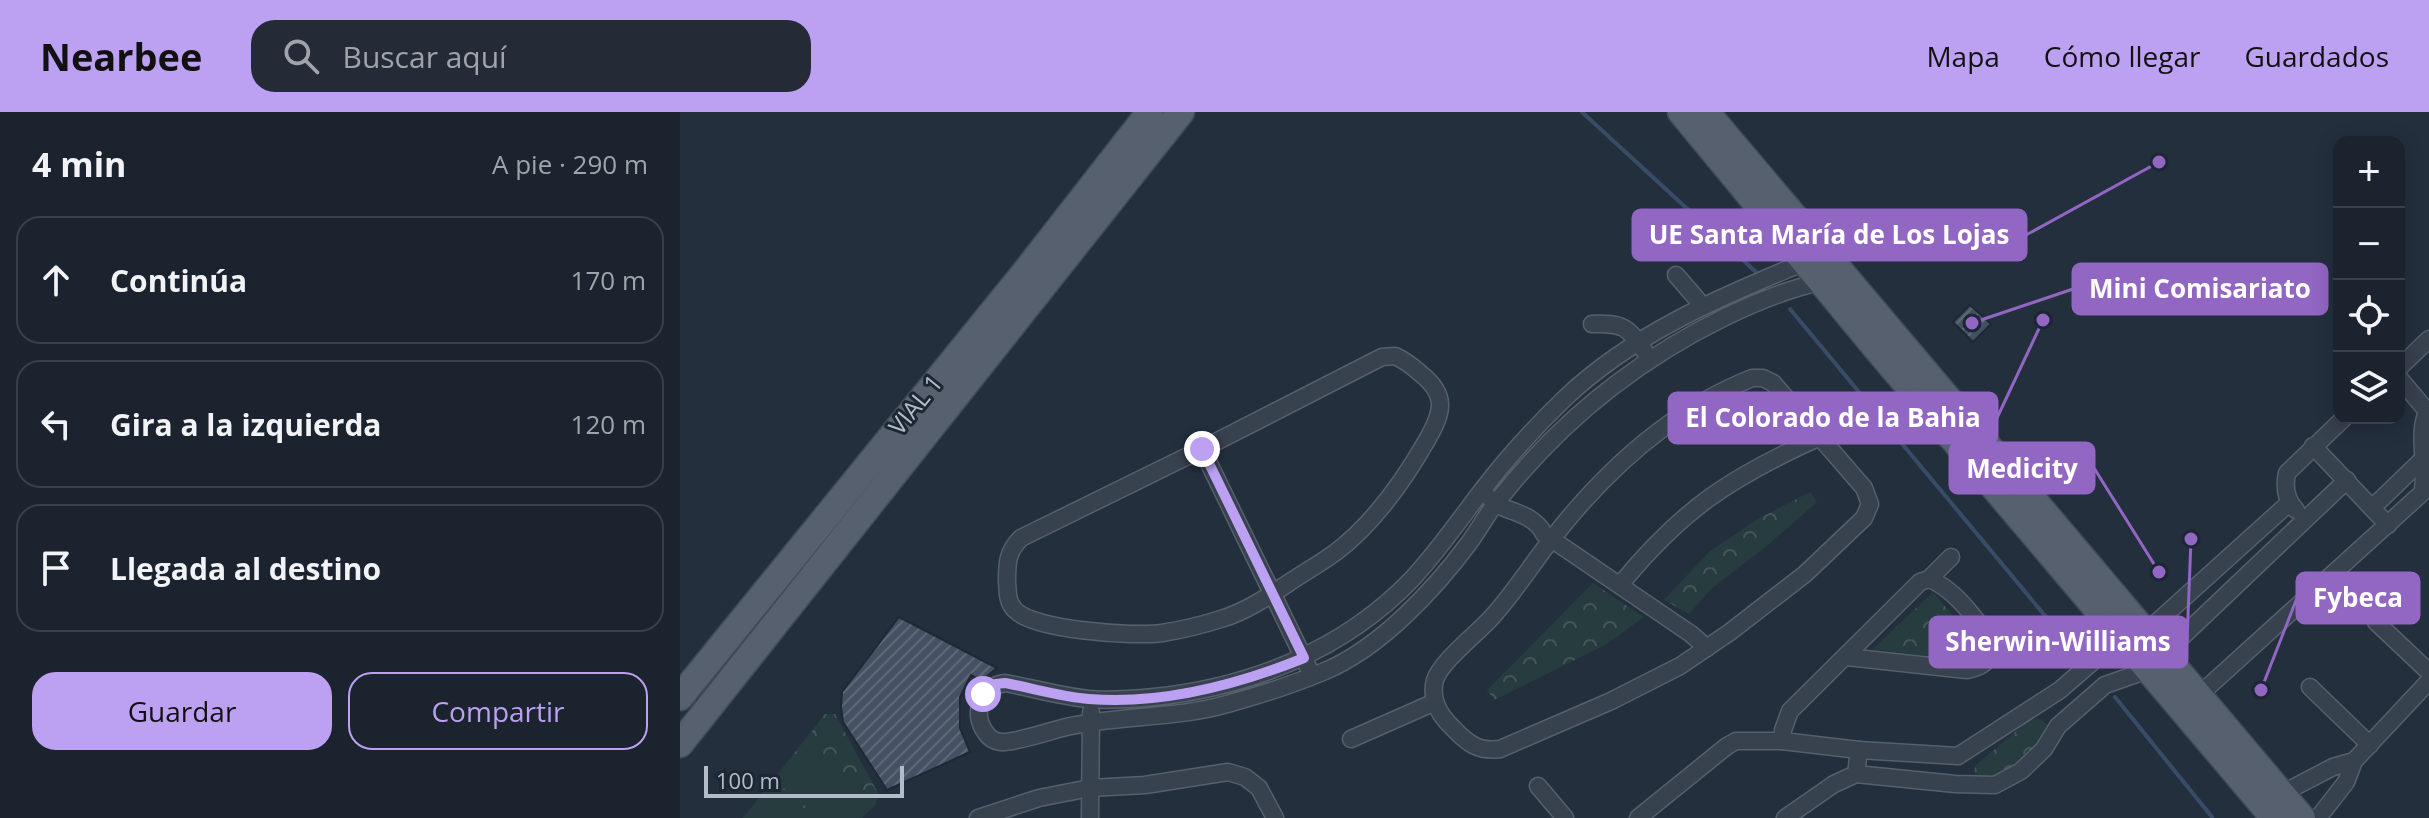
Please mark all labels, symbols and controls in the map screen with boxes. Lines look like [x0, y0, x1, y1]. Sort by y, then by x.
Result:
search box [251, 20, 811, 92]
text: Nearbee [40, 30, 203, 82]
icon: search [279, 34, 323, 78]
text: Buscar aquí [343, 36, 507, 77]
text: Mapa [1926, 37, 2000, 75]
text: Cómo llegar [2044, 37, 2200, 75]
text: Guardados [2244, 37, 2389, 75]
map controls [2333, 136, 2405, 424]
button: + [2333, 136, 2405, 208]
text: 4 min [32, 141, 126, 187]
text: A pie · 290 m [492, 146, 648, 182]
button: − [2333, 208, 2405, 280]
callout: UE Santa María de Los Lojas [1633, 210, 2026, 260]
text: UE Santa María de Los Lojas [1649, 216, 2009, 252]
icon: ahead [34, 258, 78, 302]
text: Continúa [110, 260, 247, 301]
text: 170 m [571, 262, 646, 298]
callout: Mini Comisariato [2073, 264, 2327, 314]
text: Mini Comisariato [2089, 270, 2311, 306]
button: locate [2333, 280, 2405, 352]
button: layers [2333, 352, 2405, 424]
street label: VIAL 1 [880, 367, 949, 441]
callout: El Colorado de la Bahia [1669, 393, 1997, 443]
text: El Colorado de la Bahia [1685, 399, 1981, 435]
icon: left [34, 402, 78, 446]
text: Gira a la izquierda [110, 404, 382, 445]
text: 120 m [571, 406, 646, 442]
route end [1184, 431, 1220, 467]
callout: Medicity [1950, 443, 2094, 493]
text: Medicity [1966, 450, 2078, 486]
icon: arrive [34, 546, 78, 590]
text: Llegada al destino [110, 548, 381, 589]
callout: Fybeca [2297, 573, 2419, 623]
text: Fybeca [2313, 579, 2403, 615]
callout: Sherwin-Williams [1930, 617, 2187, 667]
text: Sherwin-Williams [1945, 623, 2171, 659]
button: Guardar [32, 672, 332, 750]
button: Compartir [348, 672, 648, 750]
route start [965, 676, 1001, 712]
scale bar [704, 762, 904, 798]
text: 100 m [716, 765, 780, 795]

